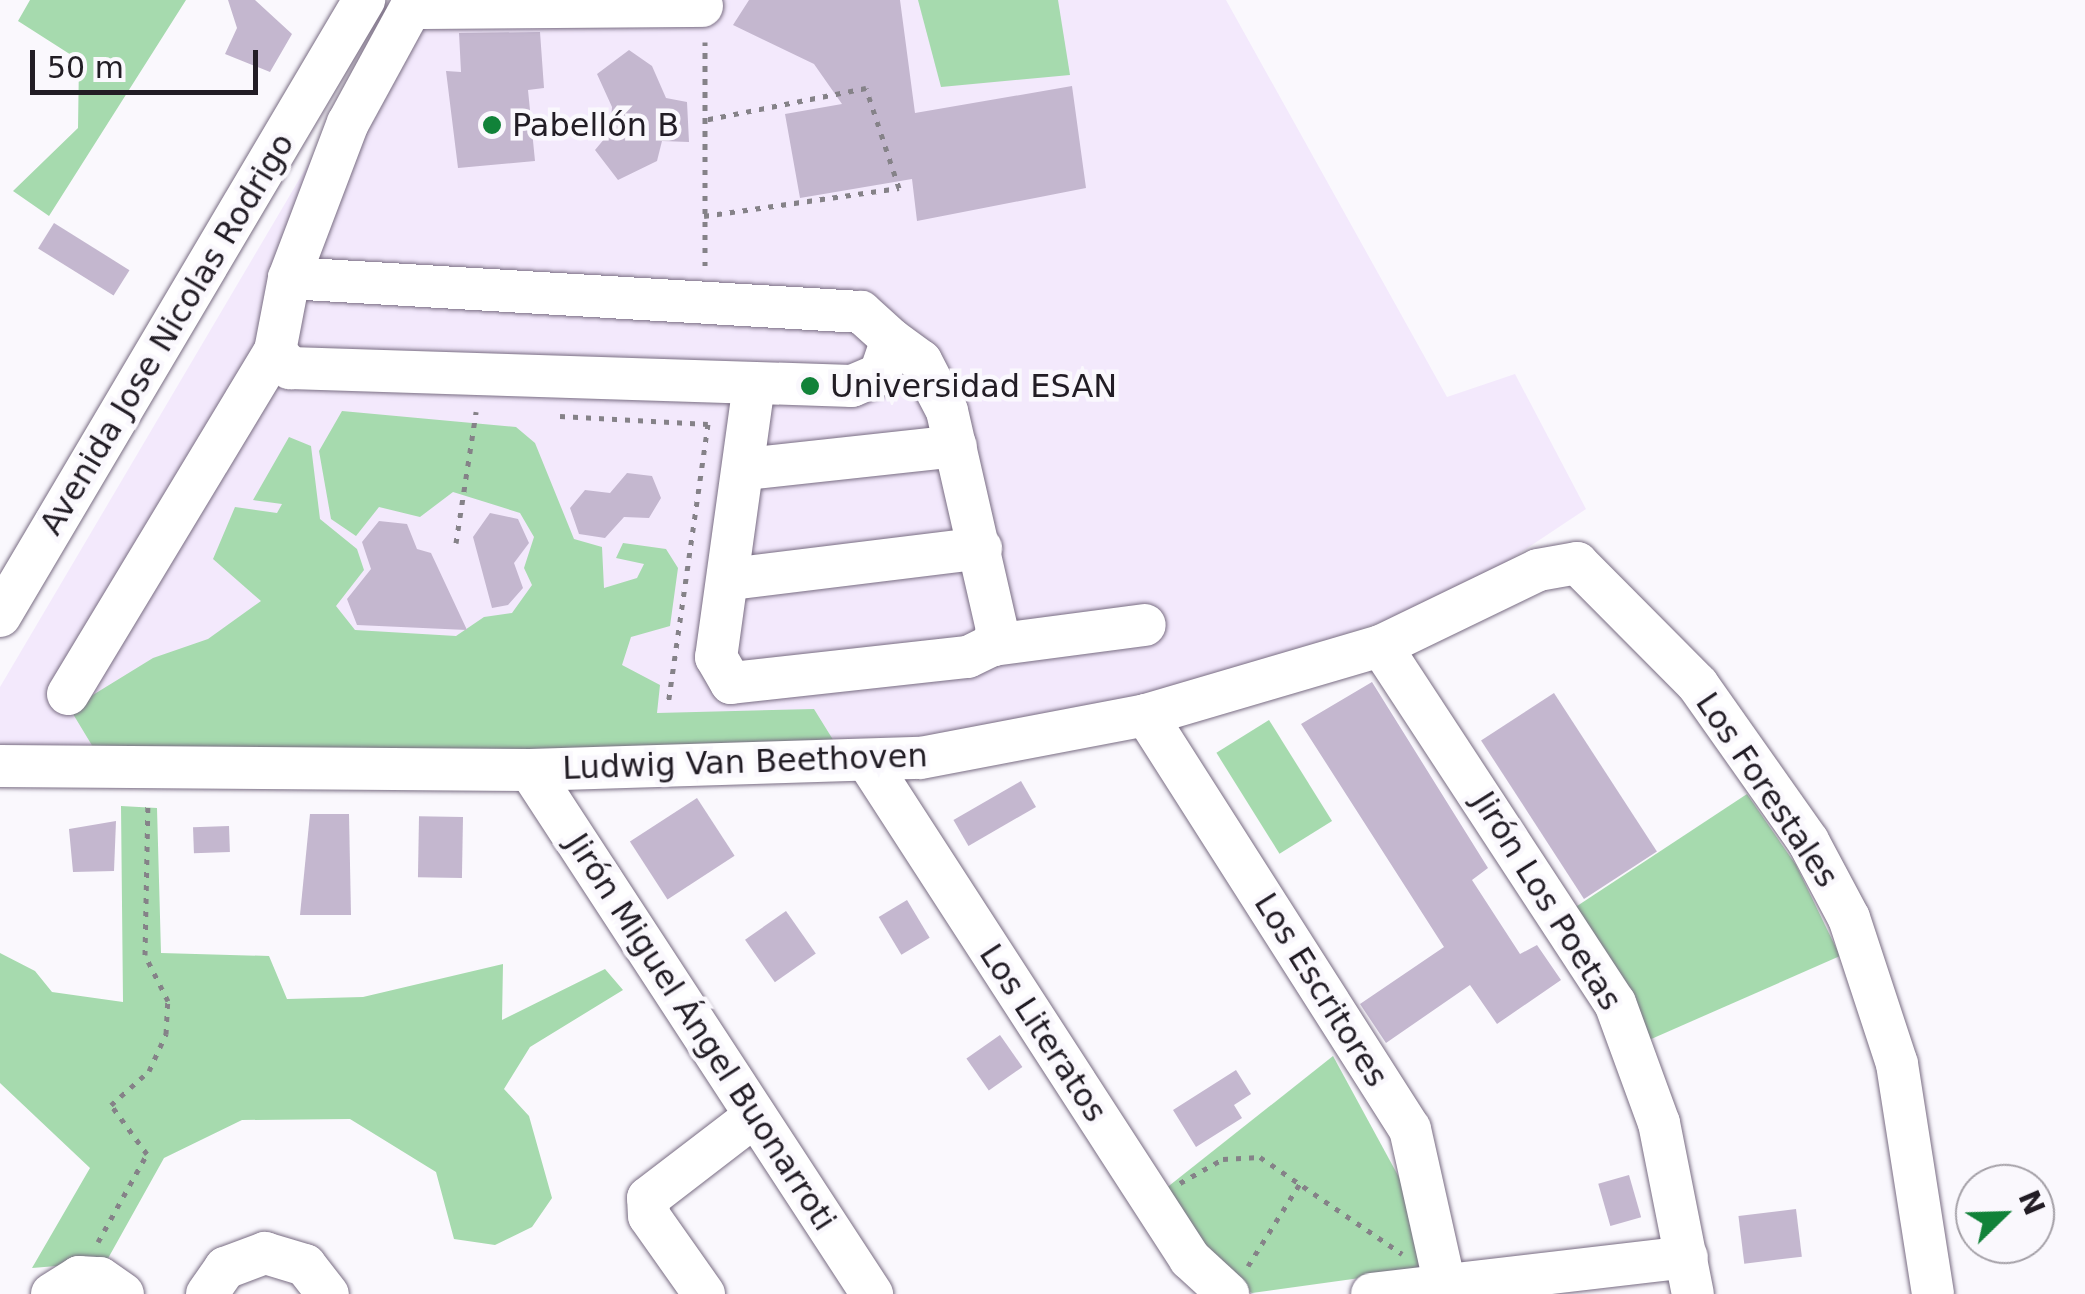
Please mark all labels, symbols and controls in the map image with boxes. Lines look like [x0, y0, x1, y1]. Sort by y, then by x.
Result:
scale bar [35, 30, 262, 92]
text: 50 m [47, 50, 124, 85]
place label: Pabellón B [512, 106, 679, 144]
marker: Pabellón B [481, 114, 503, 136]
street label: Avenida Jose Nicolas Rodrigo [32, 126, 302, 542]
place label: Universidad ESAN [830, 367, 1117, 405]
marker: Universidad ESAN [799, 375, 821, 397]
street label: Los Forestales [1688, 685, 1846, 895]
street label: Ludwig Van Beethoven [562, 736, 928, 788]
street label: Jirón Los Poetas [1464, 785, 1630, 1017]
street label: Jirón Miguel Ángel Buonarroti [558, 826, 844, 1238]
street label: Los Escritores [1246, 886, 1396, 1094]
street label: Los Literatos [971, 937, 1115, 1129]
north arrow [1955, 1164, 2055, 1264]
text: N [2011, 1186, 2051, 1220]

